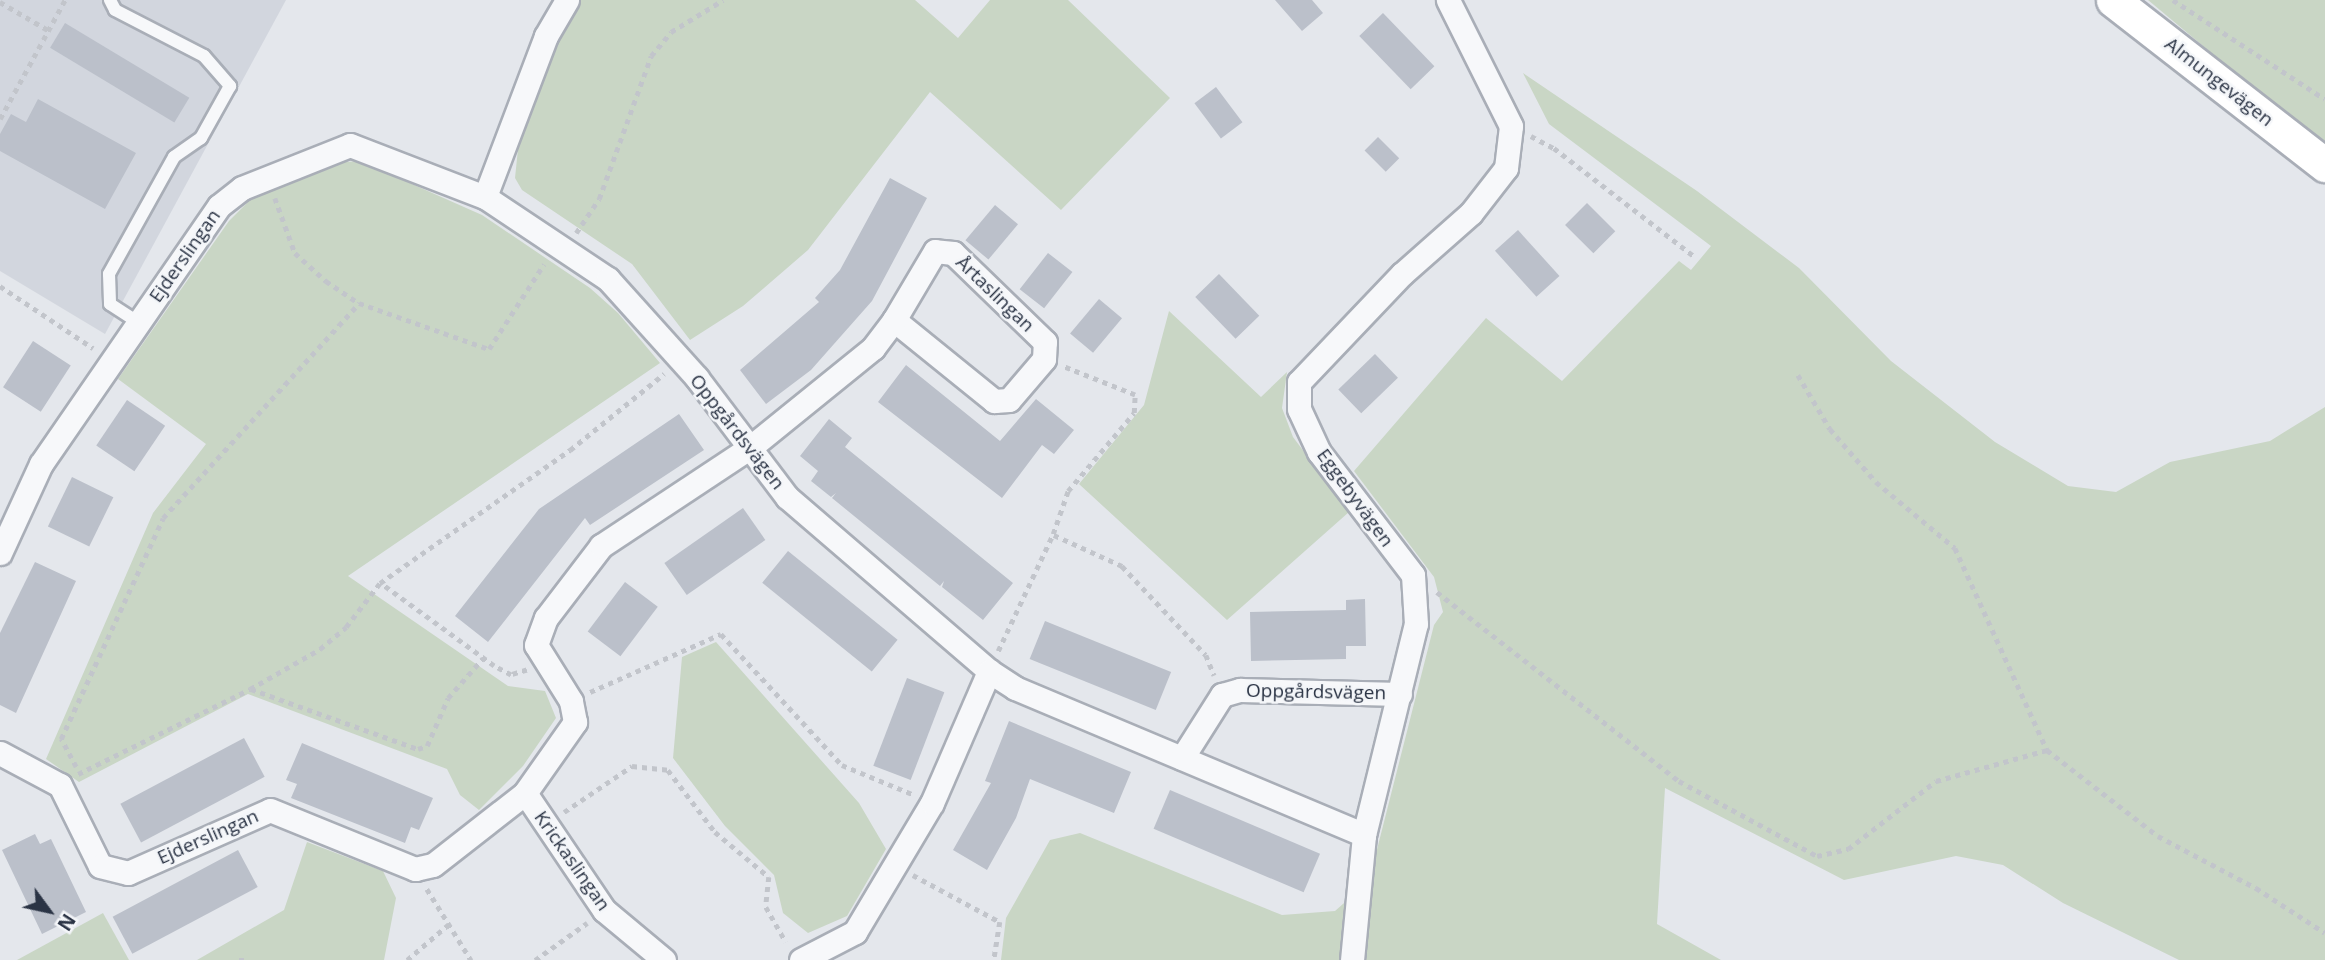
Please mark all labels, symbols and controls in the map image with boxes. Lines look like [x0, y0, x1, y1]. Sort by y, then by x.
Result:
street label: Almungevägen [2160, 33, 2278, 131]
street label: Ejderslingan [145, 205, 225, 307]
street label: Årtaslingan [951, 251, 1039, 337]
street label: Oppgårdsvägen [685, 370, 789, 494]
street label: Eggebyvägen [1312, 445, 1398, 551]
street label: Oppgårdsvägen [1246, 679, 1386, 705]
street label: Ejderslingan [154, 805, 262, 869]
street label: Krickaslingan [529, 807, 615, 915]
north arrow [14, 876, 84, 946]
text: N [52, 909, 82, 936]

